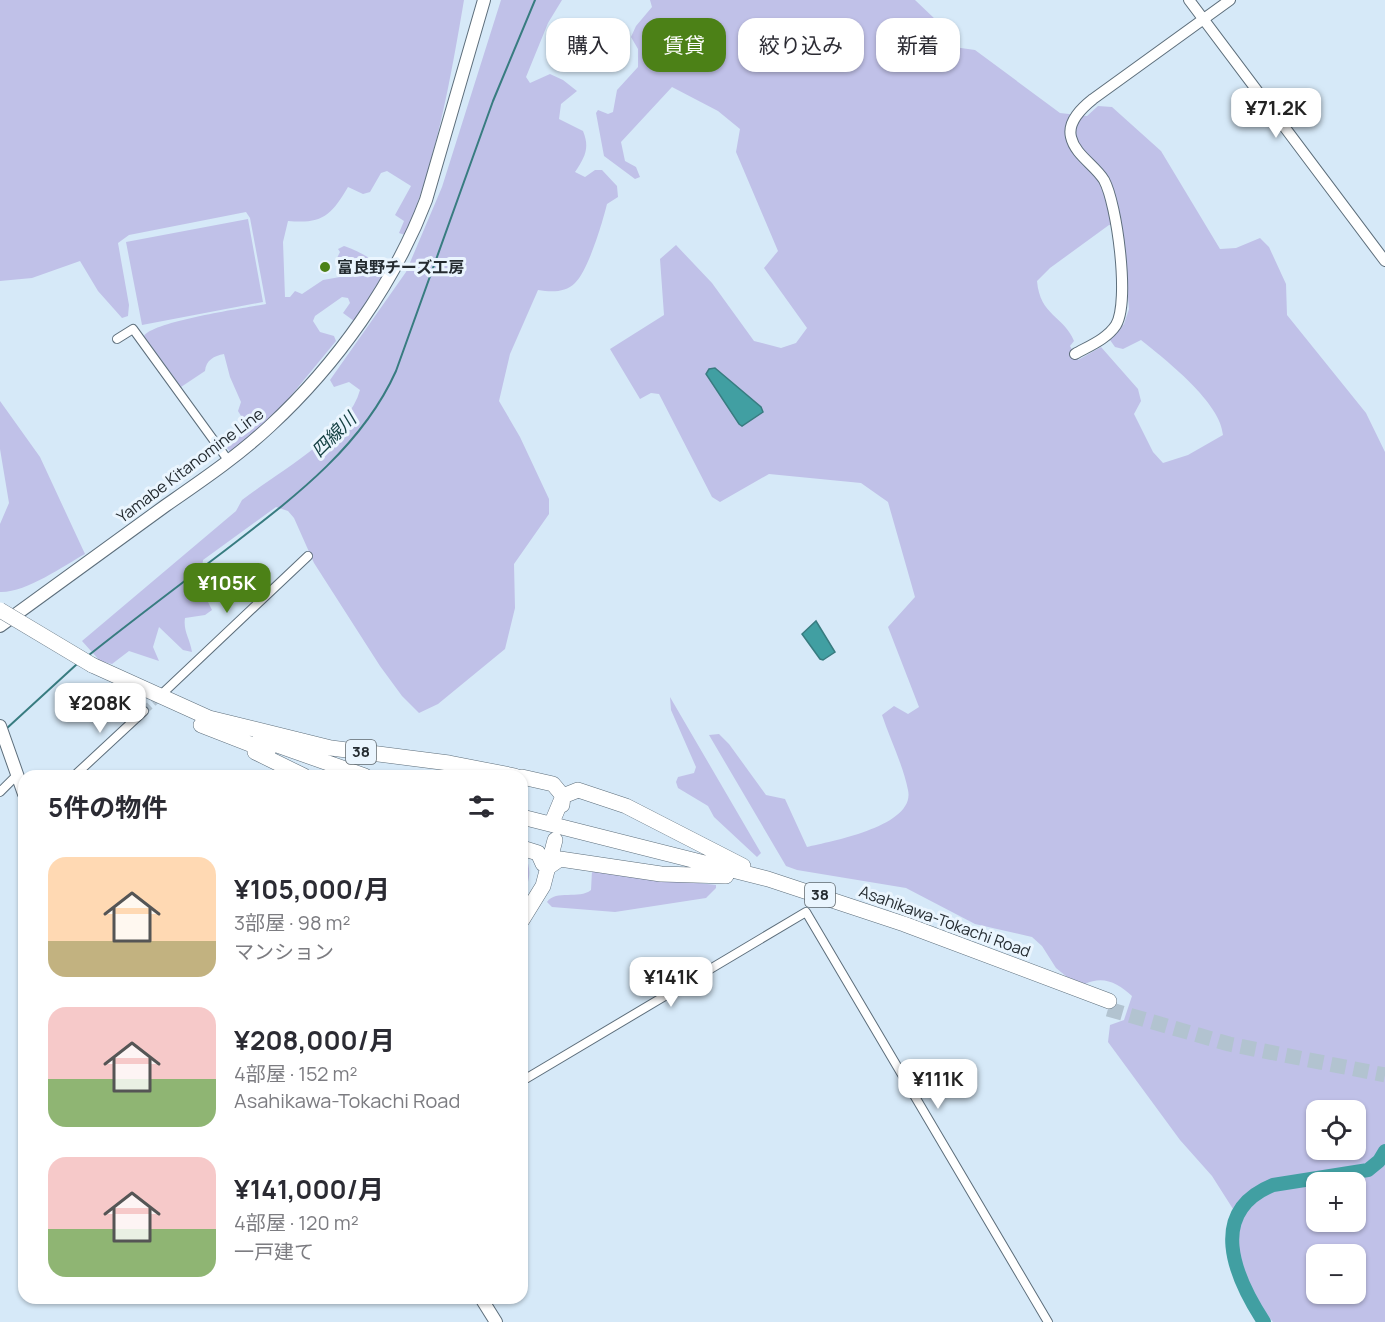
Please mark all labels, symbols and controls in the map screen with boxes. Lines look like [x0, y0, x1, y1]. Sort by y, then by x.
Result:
chip: 購入 [546, 18, 630, 72]
chip: 賃貸 [642, 18, 726, 72]
chip: 絞り込み [738, 18, 864, 72]
chip: 新着 [876, 18, 960, 72]
pin: ¥71.2K [1227, 88, 1325, 139]
text: ¥71.2K [1245, 94, 1307, 121]
place label: 富良野チーズ工房 [337, 256, 464, 278]
marker: 富良野チーズ工房 [318, 260, 332, 274]
street label: Yamabe Kitanomine Line [112, 403, 268, 527]
water label: 四線川 [306, 405, 362, 462]
pin: ¥105K [185, 563, 269, 614]
text: ¥105K [198, 569, 256, 596]
pin: ¥208K [58, 683, 142, 734]
text: ¥208K [69, 689, 131, 716]
road number: 38 [346, 740, 376, 764]
text: 5件の物件 [48, 789, 167, 825]
icon: filters [465, 790, 498, 823]
text: ¥105,000/月 [234, 871, 390, 907]
street label: Asahikawa-Tokachi Road [856, 880, 1034, 962]
icon: home [96, 881, 168, 953]
road number: 38 [805, 883, 835, 907]
text: 3部屋 · 98 m² [234, 909, 351, 936]
text: マンション [234, 938, 334, 965]
pin: ¥141K [629, 957, 713, 1008]
text: ¥141K [644, 963, 698, 990]
text: ¥208,000/月 [234, 1022, 395, 1058]
icon: home [96, 1031, 168, 1103]
pin: ¥111K [896, 1059, 980, 1110]
text: 4部屋 · 152 m² [234, 1060, 357, 1087]
text: ¥111K [912, 1065, 964, 1092]
text: Asahikawa-Tokachi Road [234, 1087, 460, 1114]
map controls [1306, 1100, 1366, 1304]
button: locate [1306, 1100, 1366, 1160]
text: ¥141,000/月 [234, 1171, 384, 1207]
button: + [1306, 1172, 1366, 1232]
icon: home [96, 1181, 168, 1253]
text: 4部屋 · 120 m² [234, 1209, 359, 1236]
text: 一戸建て [234, 1238, 314, 1265]
button: − [1306, 1244, 1366, 1304]

